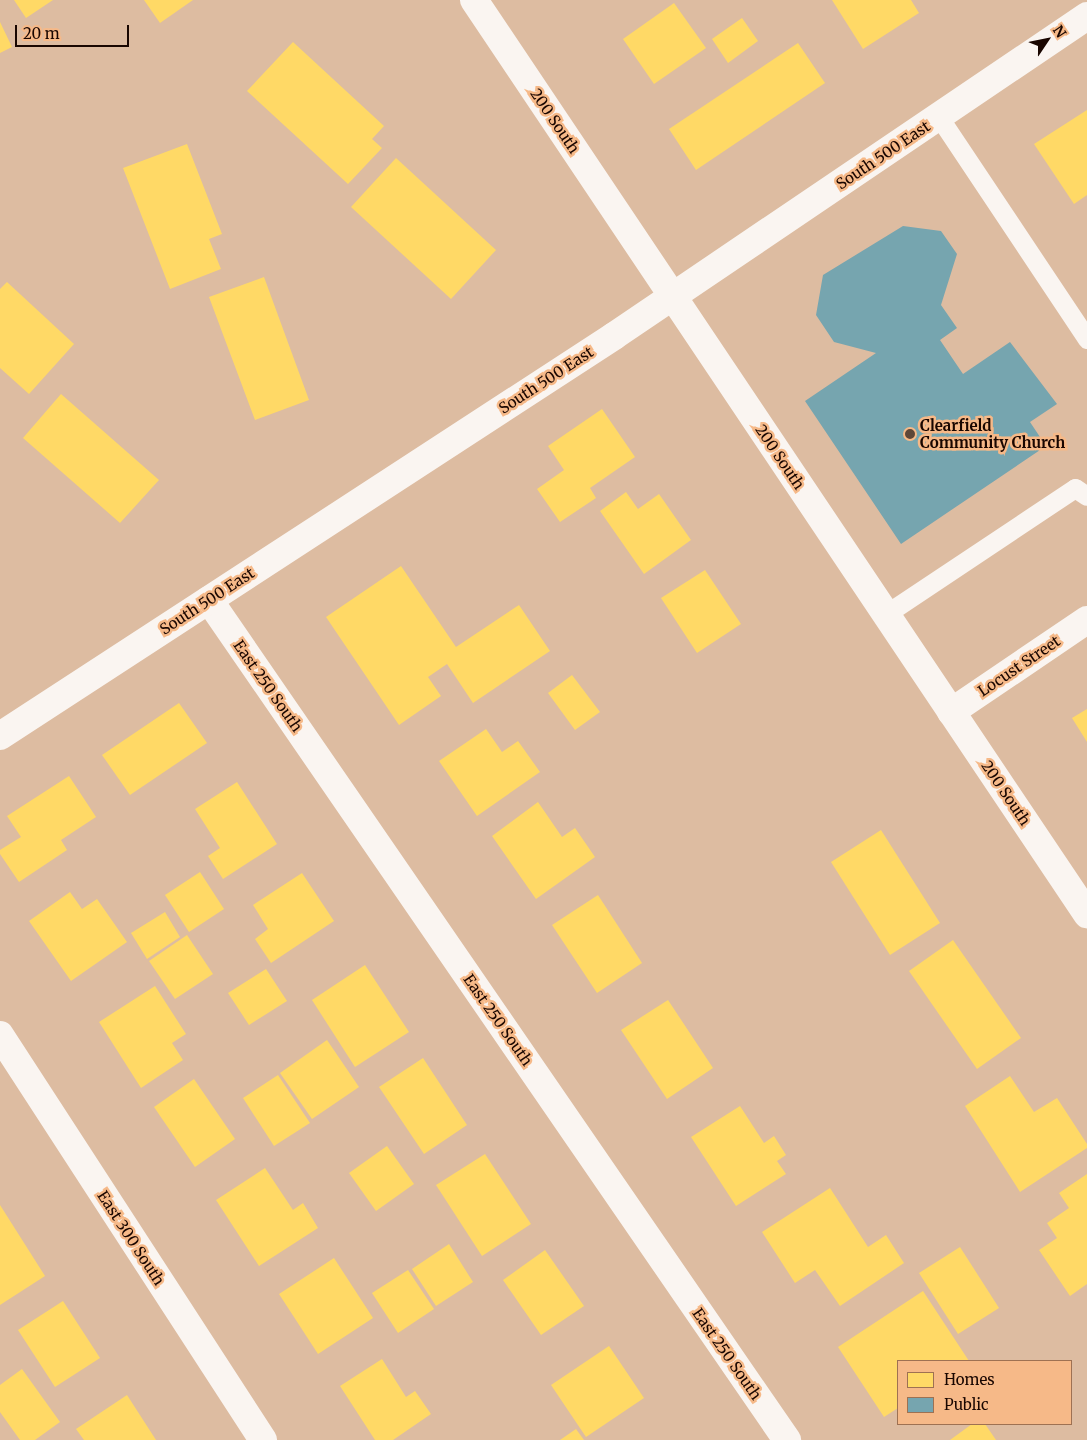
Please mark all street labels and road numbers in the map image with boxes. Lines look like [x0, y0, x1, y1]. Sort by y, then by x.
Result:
street label: 200 South [527, 85, 583, 157]
street label: South 500 East [833, 117, 933, 193]
street label: South 500 East [495, 343, 597, 417]
street label: 200 South [752, 421, 808, 493]
street label: South 500 East [156, 564, 258, 638]
street label: Locust Street [975, 632, 1063, 700]
street label: East 250 South [230, 637, 306, 735]
street label: 200 South [978, 757, 1034, 829]
street label: East 250 South [460, 971, 536, 1069]
street label: East 300 South [94, 1187, 168, 1289]
street label: East 250 South [689, 1305, 765, 1403]

